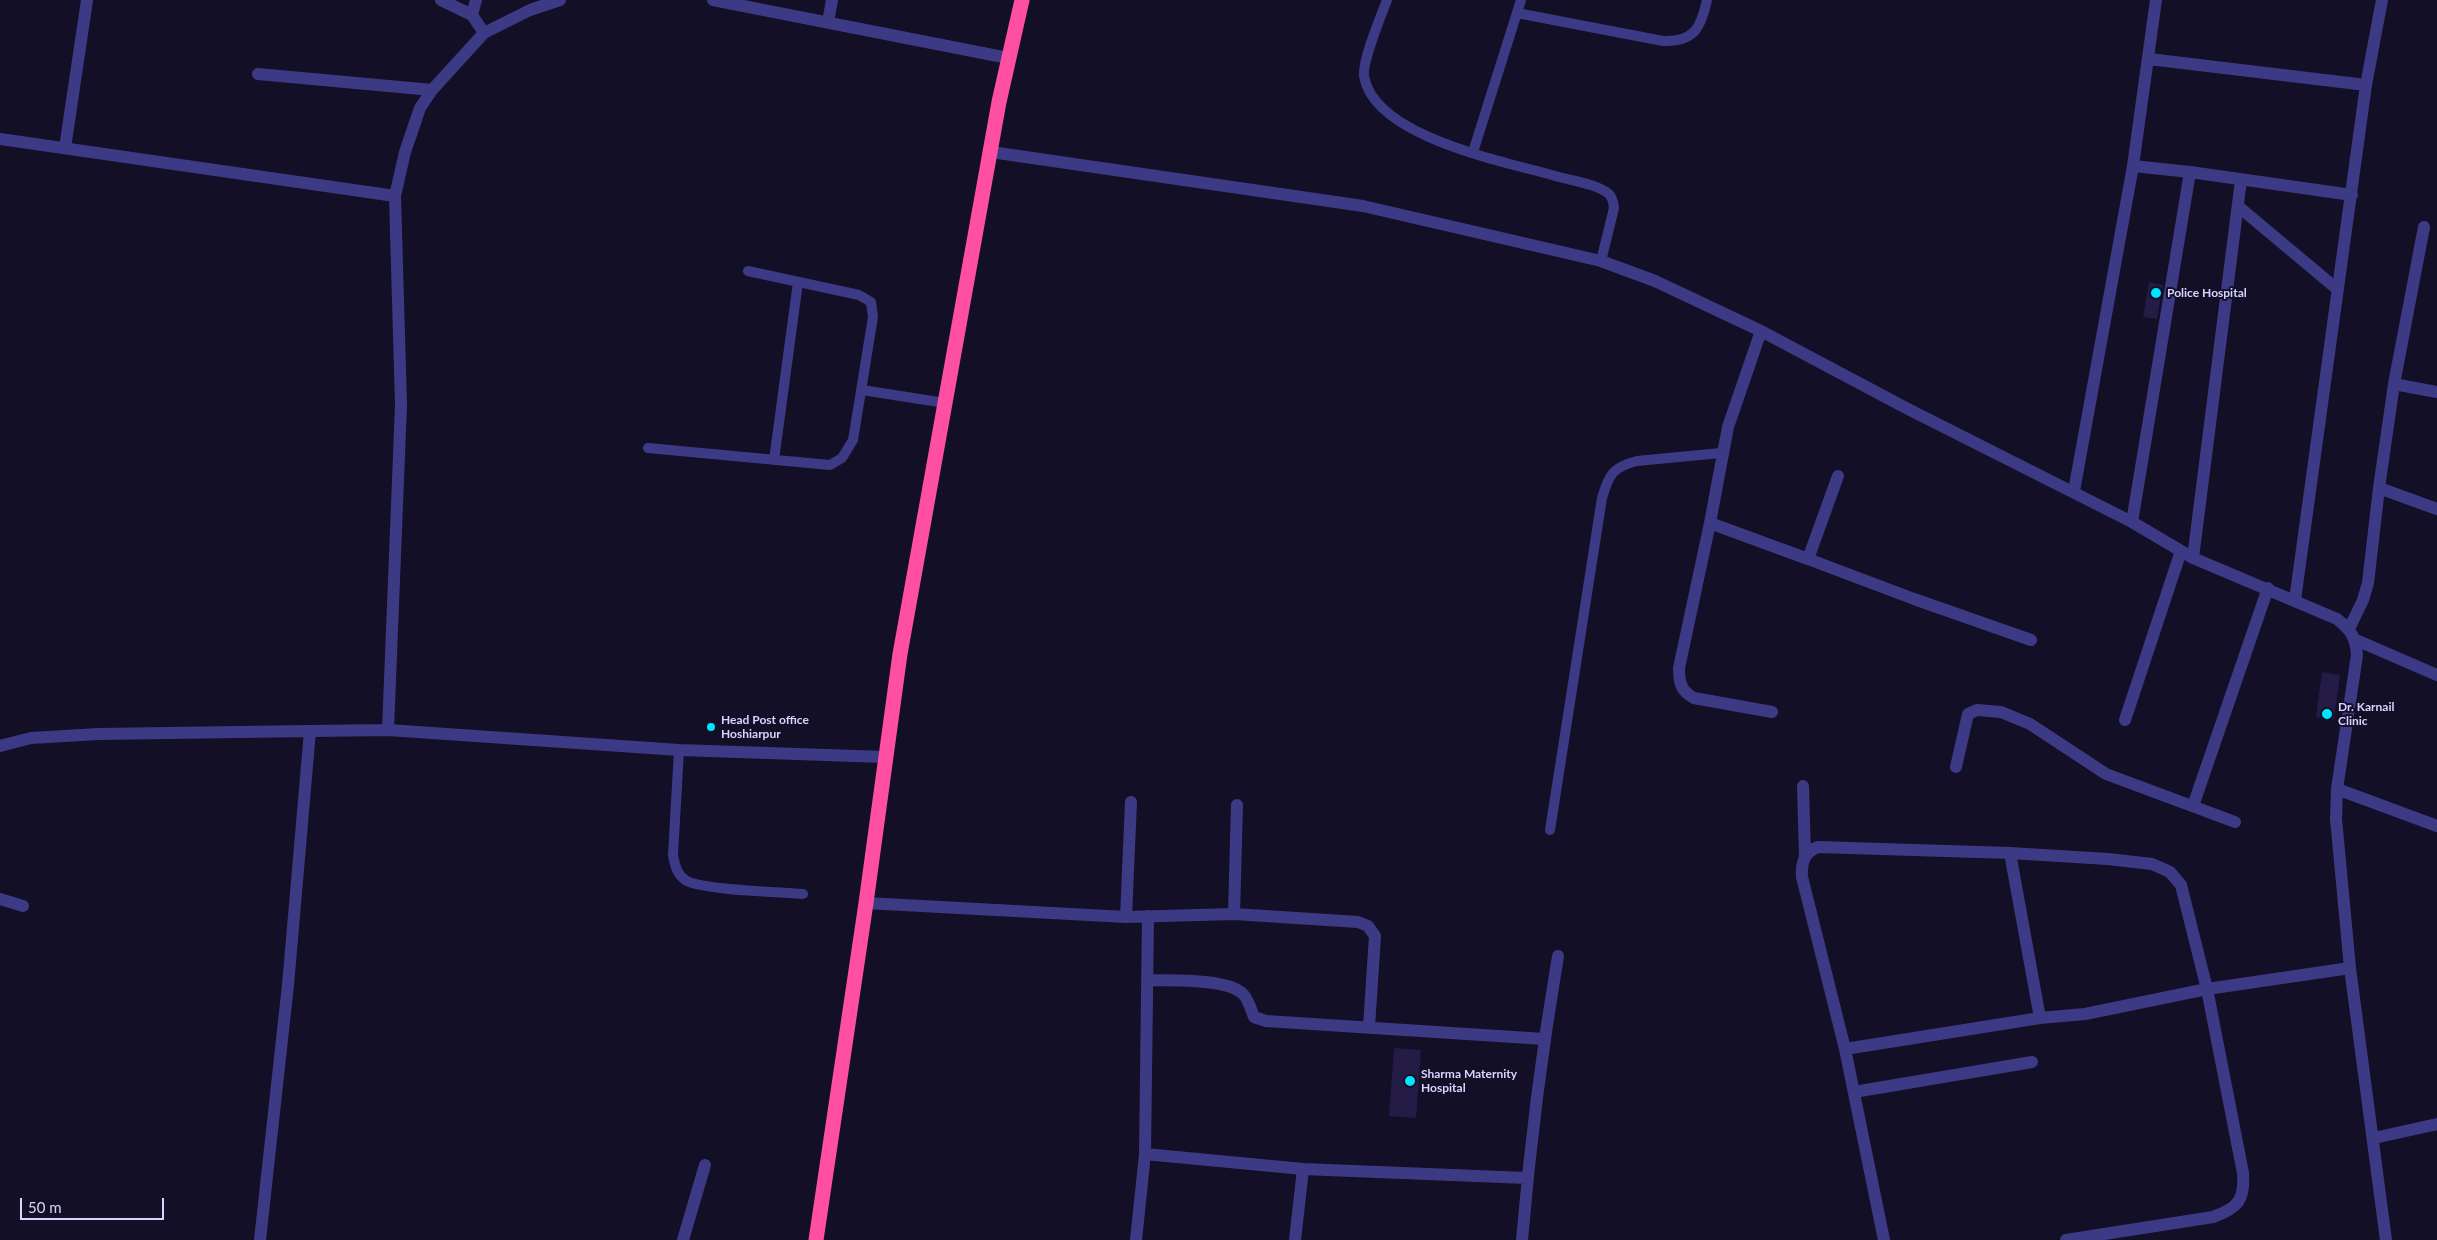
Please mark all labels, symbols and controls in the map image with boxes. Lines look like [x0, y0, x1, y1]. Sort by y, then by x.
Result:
marker: Police Hospital [2149, 286, 2163, 300]
place label: Police Hospital [2167, 286, 2247, 300]
place label: Dr. Karnail Clinic [2338, 700, 2394, 728]
marker: Dr. Karnail Clinic [2320, 707, 2334, 721]
place label: Head Post office Hoshiarpur [721, 713, 809, 741]
marker: Head Post office Hoshiarpur [705, 721, 717, 733]
place label: Sharma Maternity Hospital [1421, 1067, 1517, 1095]
marker: Sharma Maternity Hospital [1403, 1074, 1417, 1088]
scale bar [22, 1188, 166, 1220]
text: 50 m [28, 1198, 62, 1216]

